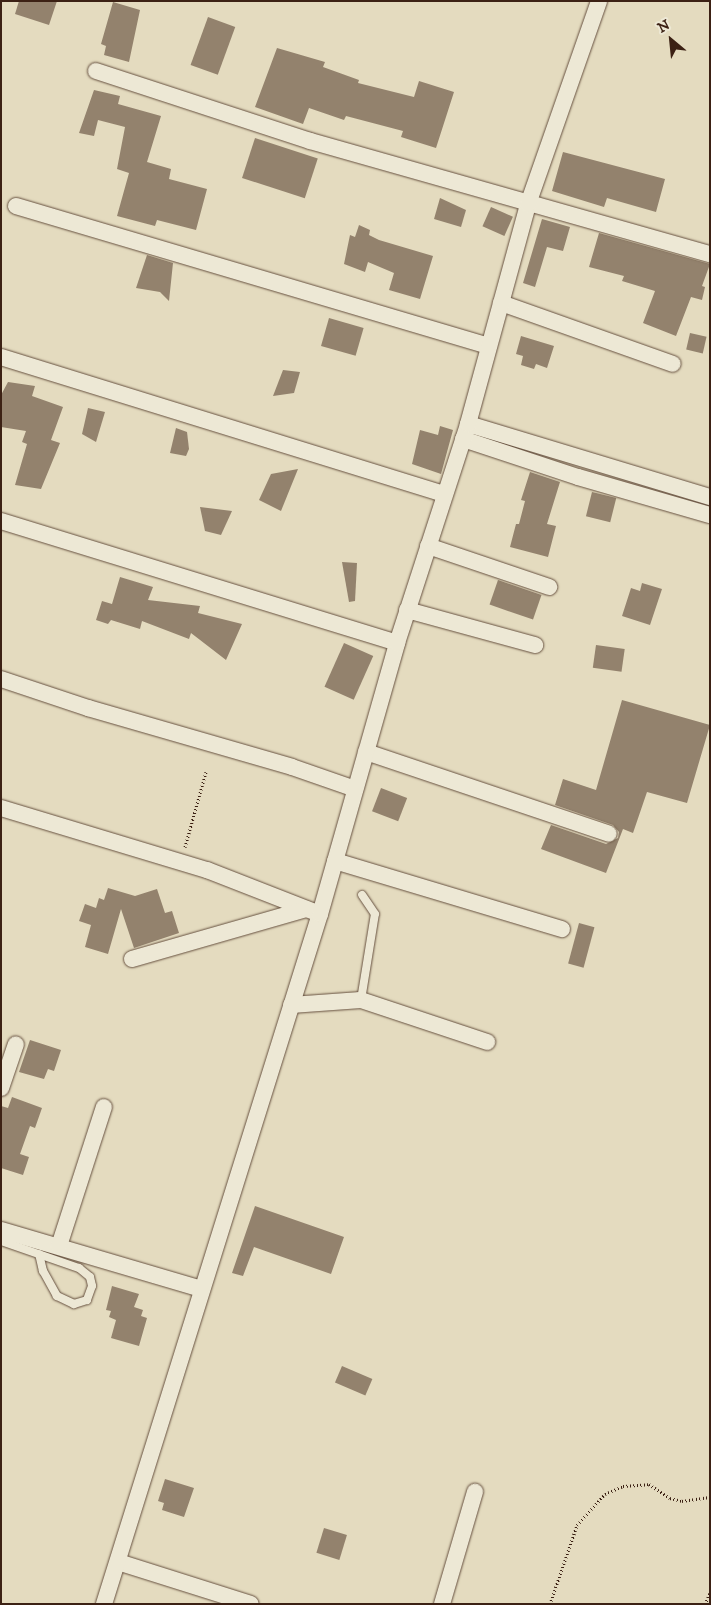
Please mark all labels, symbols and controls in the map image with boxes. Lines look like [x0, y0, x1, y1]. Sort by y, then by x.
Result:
north arrow [646, 15, 696, 65]
text: N [655, 16, 673, 37]

